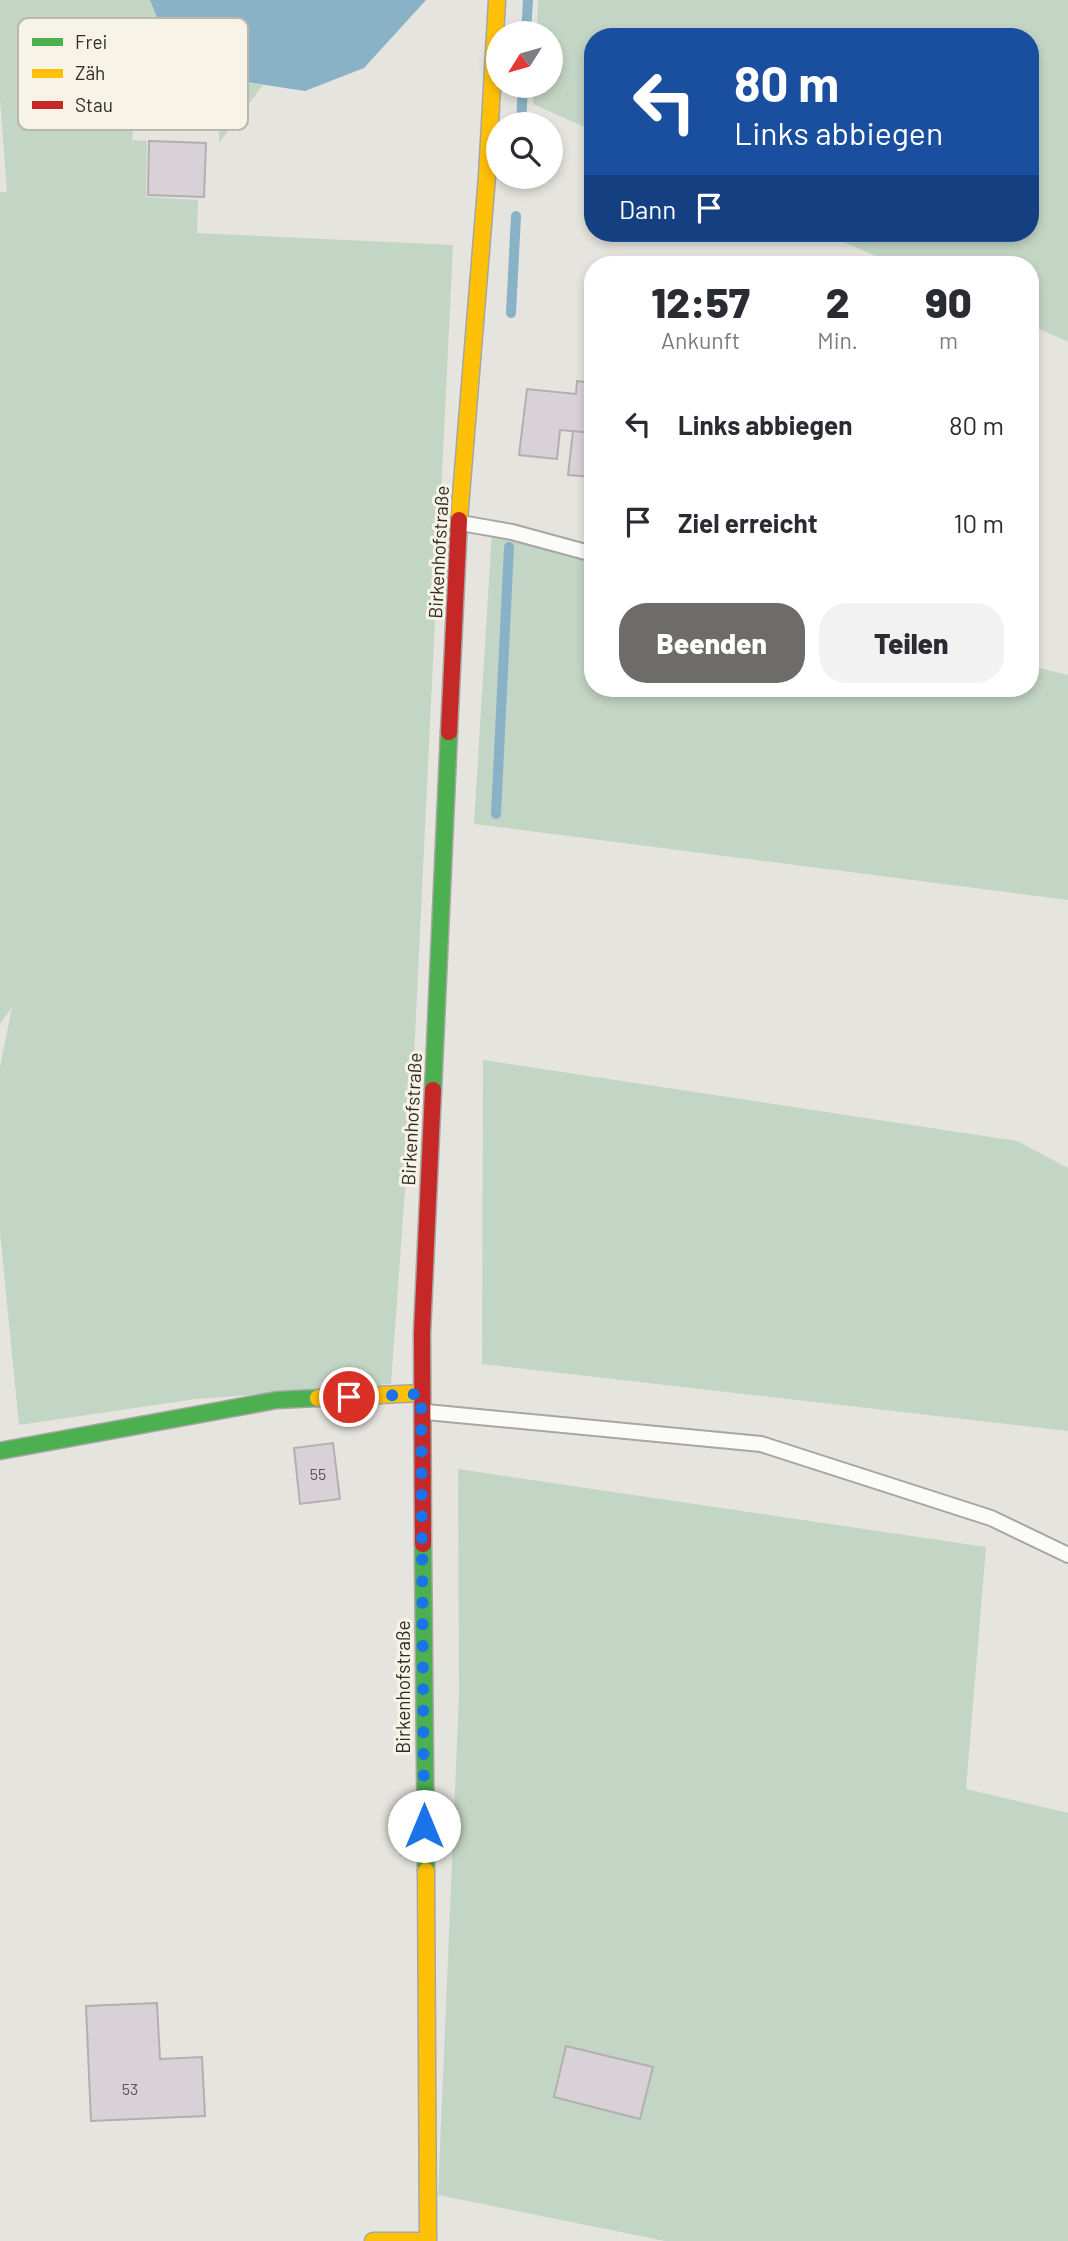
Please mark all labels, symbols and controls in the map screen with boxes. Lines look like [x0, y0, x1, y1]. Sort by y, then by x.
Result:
legend [18, 18, 248, 130]
north arrow [486, 21, 564, 98]
map controls [486, 21, 563, 189]
text: Frei [75, 30, 107, 53]
text: 80 m [734, 53, 839, 112]
icon: left [619, 56, 710, 147]
text: Zäh [75, 61, 105, 84]
text: Stau [75, 93, 113, 116]
button: search [486, 112, 563, 189]
text: Links abbiegen [734, 113, 943, 151]
icon: arrive [690, 189, 728, 227]
text: Dann [619, 193, 676, 224]
text: 12:57 [651, 276, 750, 326]
text: 2 [826, 276, 850, 326]
text: 90 [925, 276, 972, 326]
text: Ankunft [661, 326, 740, 354]
text: Min. [817, 326, 858, 354]
text: m [939, 326, 958, 354]
icon: left [619, 405, 657, 443]
text: Links abbiegen [678, 409, 852, 440]
text: 80 m [949, 409, 1004, 440]
street label: Birkenhofstraße [423, 485, 453, 619]
icon: arrive [619, 503, 657, 541]
text: Ziel erreicht [678, 507, 818, 538]
text: 10 m [954, 507, 1004, 538]
button: Beenden [619, 603, 805, 683]
button: Teilen [819, 603, 1004, 683]
street label: Birkenhofstraße [396, 1052, 426, 1186]
pin [319, 1367, 379, 1427]
icon: arrive [330, 1378, 368, 1416]
house number: 55 [310, 1464, 326, 1483]
street label: Birkenhofstraße [391, 1620, 414, 1754]
position arrow [387, 1789, 461, 1863]
house number: 53 [122, 2079, 138, 2098]

